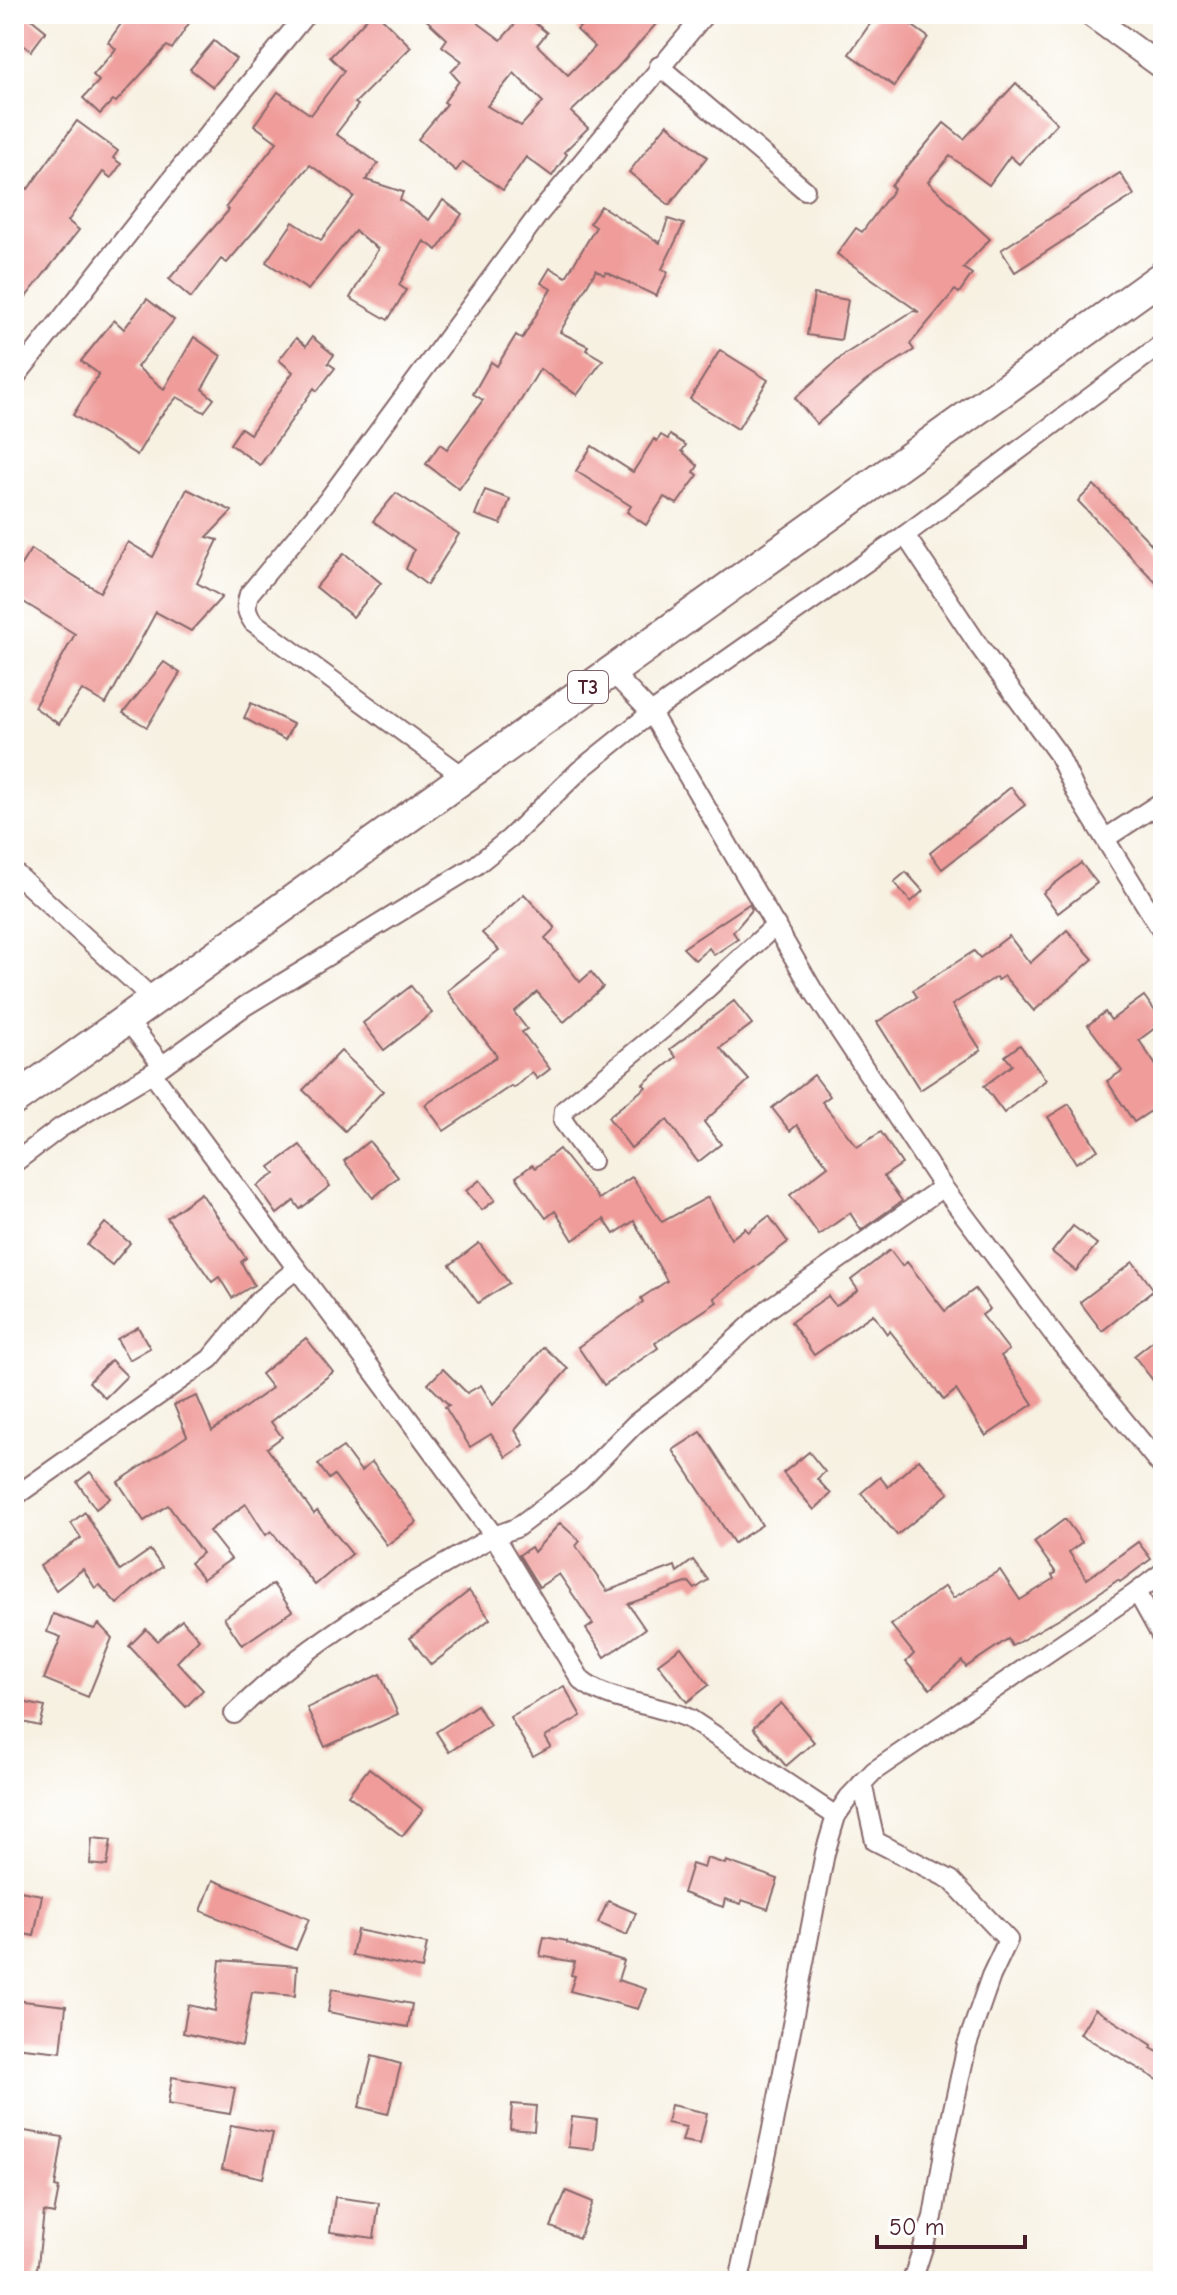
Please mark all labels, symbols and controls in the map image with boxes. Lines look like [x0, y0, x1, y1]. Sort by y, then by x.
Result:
road number: T3 [568, 671, 608, 703]
scale bar [877, 2199, 1025, 2249]
text: 50 m [889, 2213, 945, 2241]

